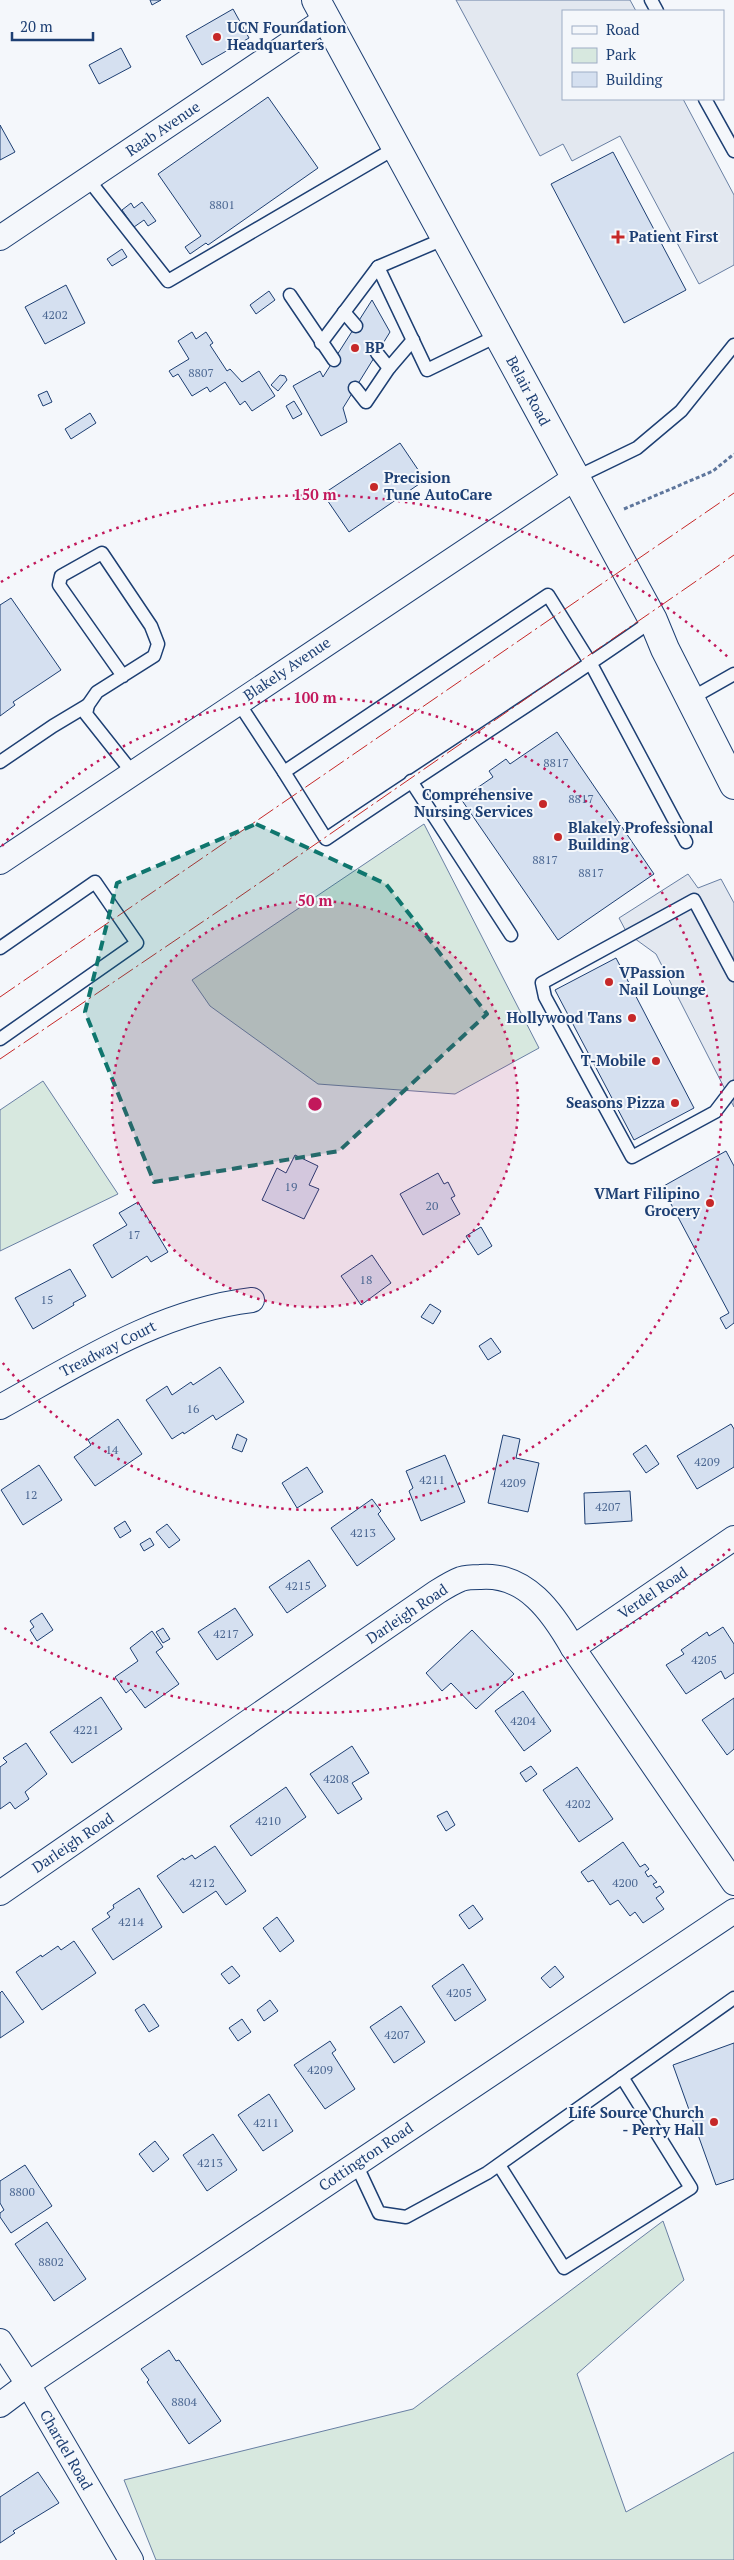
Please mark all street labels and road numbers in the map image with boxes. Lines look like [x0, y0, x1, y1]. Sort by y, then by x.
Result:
street label: Raab Avenue [121, 96, 203, 160]
street label: Belair Road [502, 352, 556, 429]
street label: Blakely Avenue [239, 632, 334, 705]
street label: Treadway Court [56, 1315, 159, 1381]
street label: Verdel Road [614, 1562, 691, 1623]
street label: Darleigh Road [362, 1579, 451, 1648]
street label: Darleigh Road [28, 1808, 117, 1877]
street label: Cottington Road [314, 2117, 417, 2195]
street label: Chardel Road [36, 2406, 98, 2493]

